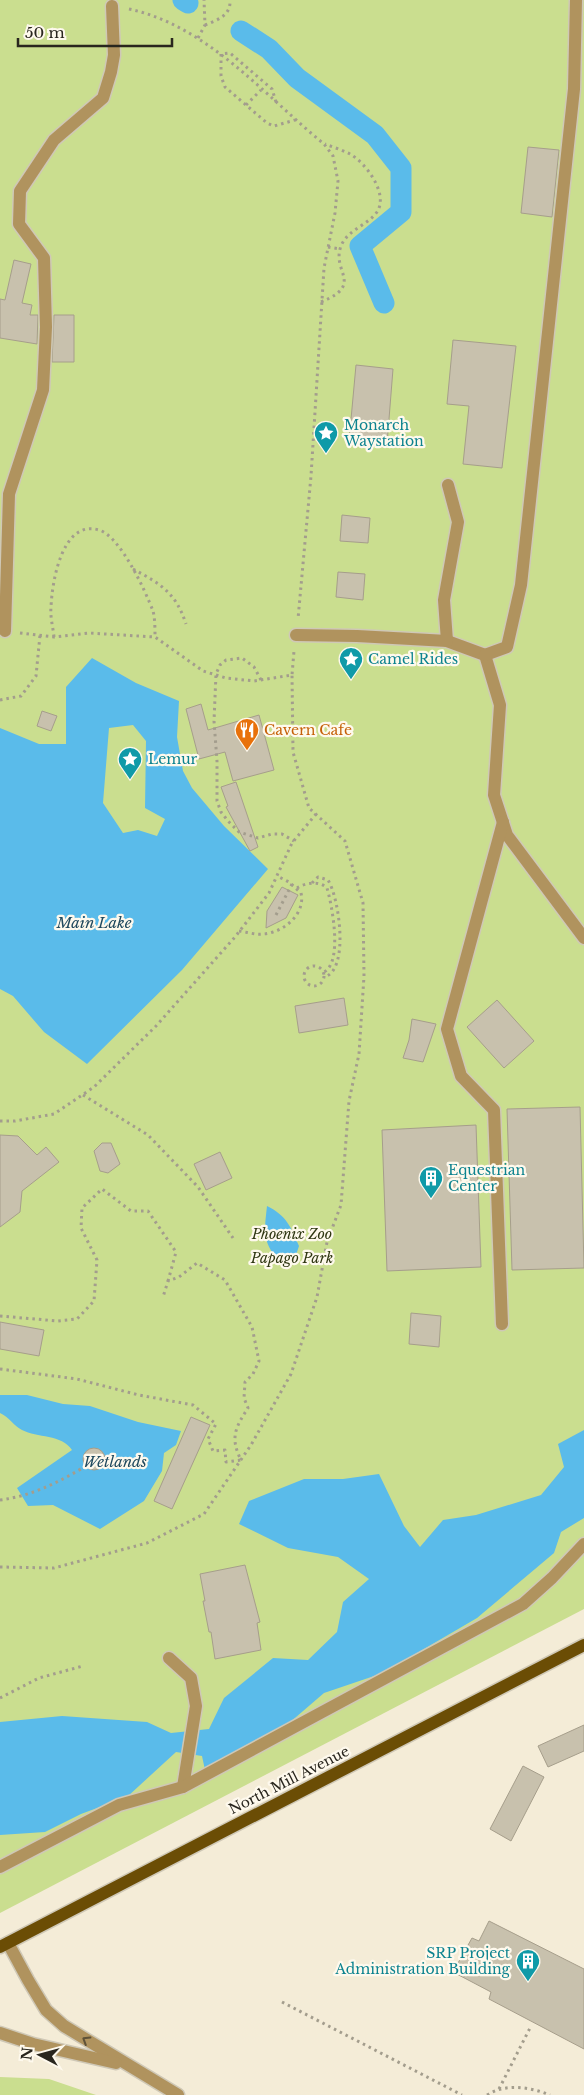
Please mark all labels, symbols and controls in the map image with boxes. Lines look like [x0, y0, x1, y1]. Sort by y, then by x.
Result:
scale bar [18, 15, 171, 47]
text: 50 m [25, 23, 65, 42]
place label: Monarch Waystation [343, 416, 424, 450]
place icon: Monarch Waystation [313, 420, 339, 454]
place icon: Camel Rides [338, 646, 364, 680]
place label: Camel Rides [368, 650, 458, 668]
restaurant icon: Cavern Cafe [234, 717, 260, 751]
place label: Cavern Cafe [264, 721, 352, 739]
place icon: Lemur [117, 746, 143, 780]
place label: Lemur [148, 750, 198, 768]
water label: Main Lake [55, 913, 132, 932]
place label: Equestrian Center [448, 1161, 526, 1195]
building icon: Equestrian Center [418, 1165, 444, 1199]
park label: Phoenix Zoo [251, 1225, 332, 1243]
park label: Papago Park [250, 1249, 333, 1267]
water label: Wetlands [83, 1452, 147, 1471]
street label: North Mill Avenue [226, 1742, 352, 1818]
place label: SRP Project Administration Building [334, 1944, 511, 1978]
building icon: SRP Project Administration Building [515, 1948, 541, 1982]
north arrow [15, 2030, 65, 2080]
one-way arrow [83, 2037, 92, 2047]
text: N [17, 2046, 37, 2061]

